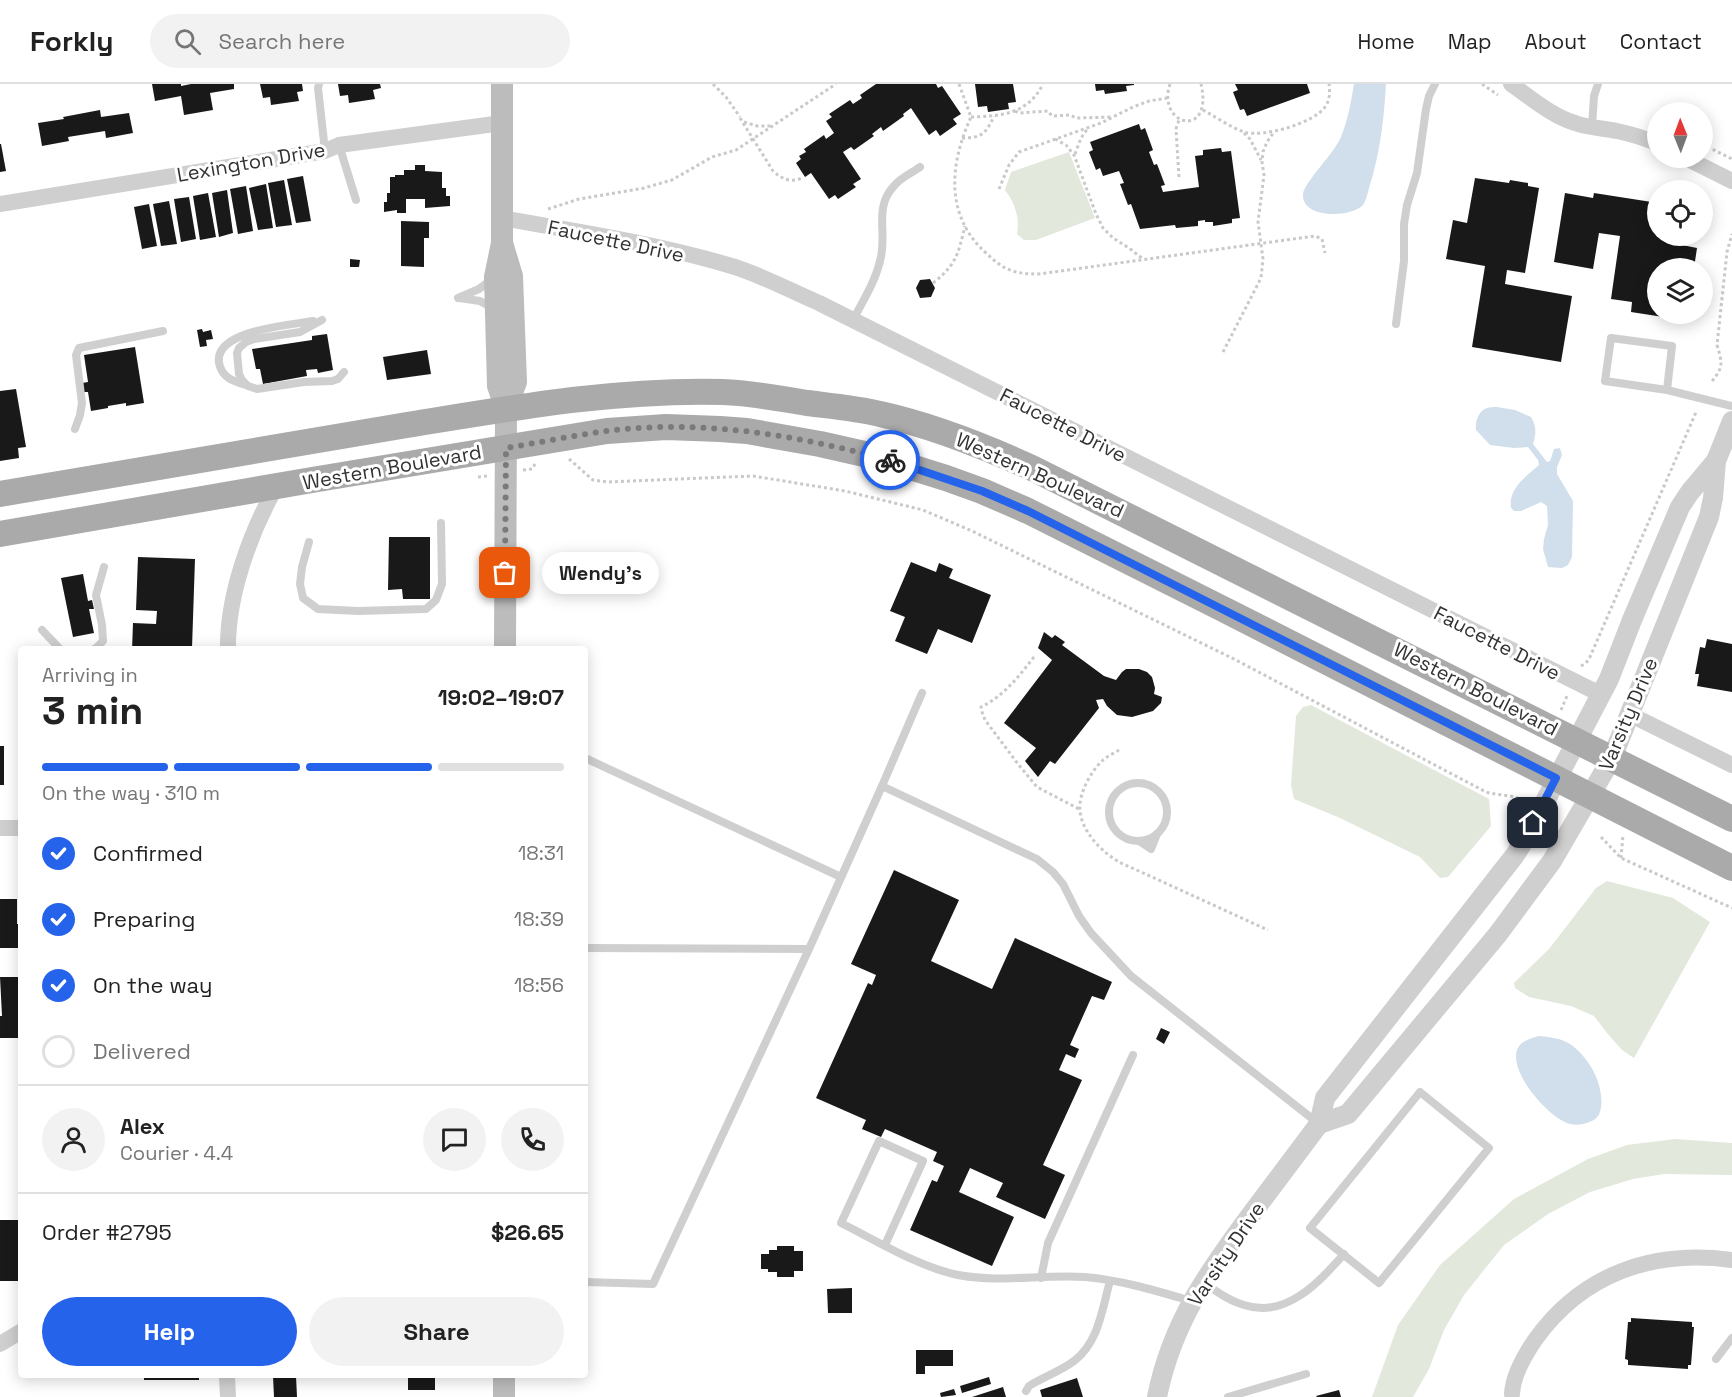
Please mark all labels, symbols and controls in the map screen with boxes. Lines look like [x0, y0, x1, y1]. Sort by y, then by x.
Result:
search box [150, 14, 570, 68]
text: Forkly [30, 23, 114, 59]
icon: search [171, 25, 204, 58]
text: Search here [219, 27, 345, 55]
text: Home [1357, 28, 1415, 55]
text: Map [1448, 28, 1492, 55]
text: About [1525, 28, 1587, 55]
text: Contact [1620, 28, 1702, 55]
north arrow [1647, 102, 1713, 168]
map controls [1647, 102, 1713, 324]
street label: Lexington Drive [175, 136, 327, 188]
button: locate [1647, 180, 1713, 246]
street label: Faucette Drive [546, 214, 686, 268]
button: layers [1647, 258, 1713, 324]
street label: Faucette Drive [995, 382, 1131, 468]
street label: Western Boulevard [952, 426, 1128, 524]
courier [860, 430, 920, 490]
street label: Western Boulevard [301, 438, 483, 496]
icon: bike [874, 444, 907, 477]
pin [479, 547, 530, 598]
callout: Wendy's [541, 552, 658, 594]
icon: bag [488, 556, 521, 589]
text: Wendy's [559, 560, 642, 586]
street label: Faucette Drive [1429, 600, 1565, 686]
street label: Western Boulevard [1389, 636, 1563, 742]
street label: Varsity Drive [1593, 653, 1663, 775]
text: Arriving in [42, 662, 138, 688]
text: 19:02–19:07 [438, 683, 564, 711]
text: 3 min [42, 686, 143, 735]
text: On the way · 310 m [42, 780, 220, 806]
pin [1507, 797, 1558, 848]
icon: home [1516, 806, 1549, 839]
icon: check [42, 837, 75, 870]
text: Confirmed [93, 839, 203, 867]
text: 18:31 [518, 840, 564, 866]
icon: check [42, 903, 75, 936]
text: Preparing [93, 905, 195, 933]
text: 18:39 [514, 906, 564, 932]
icon: check [42, 969, 75, 1002]
text: On the way [93, 971, 212, 999]
text: 18:56 [514, 972, 564, 998]
text: Delivered [93, 1037, 191, 1065]
button: person [42, 1108, 105, 1171]
button: chat [423, 1108, 486, 1171]
button: phone [501, 1108, 564, 1171]
text: Alex [120, 1112, 165, 1140]
text: Courier · 4.4 [120, 1140, 233, 1166]
street label: Varsity Drive [1182, 1197, 1270, 1311]
text: Order #2795 [42, 1218, 172, 1246]
text: $26.65 [491, 1218, 564, 1246]
button: Help [42, 1297, 297, 1366]
button: Share [309, 1297, 564, 1366]

